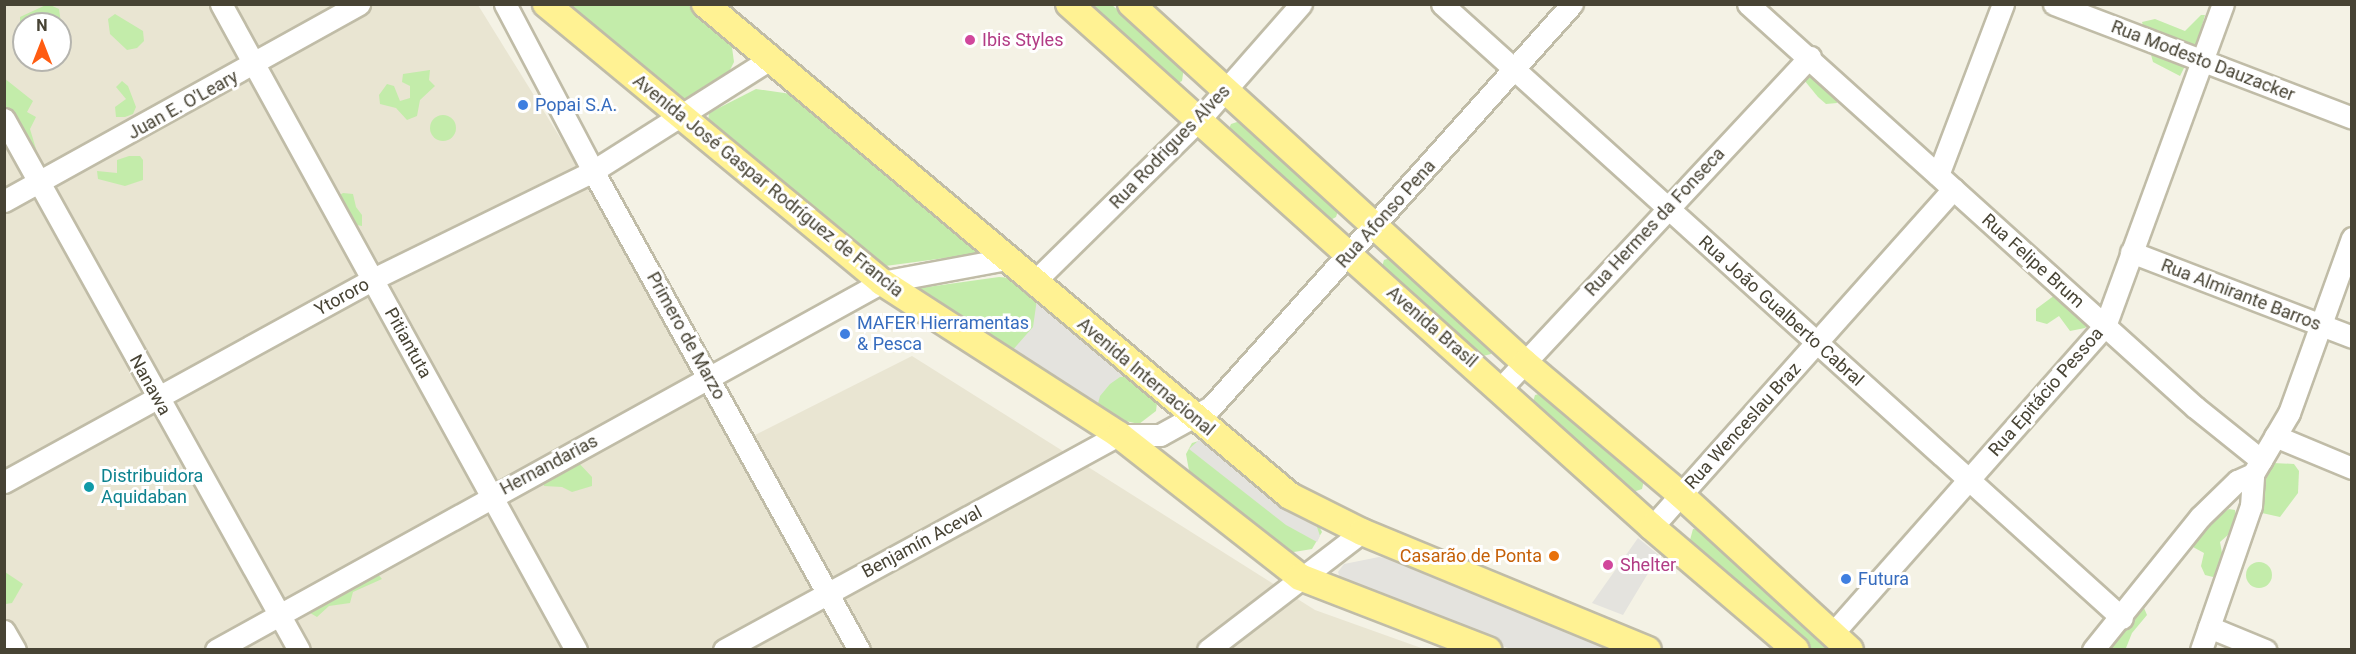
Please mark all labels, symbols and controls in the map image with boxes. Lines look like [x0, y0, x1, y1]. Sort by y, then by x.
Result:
north arrow [12, 12, 72, 72]
text: N [36, 16, 48, 35]
street label: Rua Modesto Dauzacker [2108, 16, 2298, 106]
place label: Ibis Styles [982, 29, 1063, 51]
marker: Ibis Styles [963, 33, 977, 47]
street label: Juan E. O'Leary [124, 66, 242, 144]
street label: Avenida José Gaspar Rodríguez de Francia [629, 70, 907, 302]
street label: Rua Rodrigues Alves [1105, 80, 1235, 214]
place label: Popai S.A. [535, 94, 617, 116]
marker: Popai S.A. [516, 98, 530, 112]
street label: Rua Hermes da Fonseca [1581, 143, 1729, 301]
street label: Rua Afonso Pena [1332, 155, 1440, 273]
street label: Rua Felipe Brum [1977, 209, 2089, 313]
street label: Rua João Gualberto Cabral [1694, 231, 1868, 391]
street label: Rua Almirante Barros [2158, 255, 2324, 335]
street label: Primero de Marzo [642, 268, 730, 404]
street label: Ytororo [311, 273, 373, 321]
street label: Avenida Brasil [1382, 282, 1482, 372]
street label: Pitiantuta [380, 304, 436, 382]
place label: MAFER Hierramentas & Pesca [857, 313, 1029, 356]
street label: Avenida Internacional [1073, 313, 1219, 441]
street label: Rua Epitácio Pessoa [1984, 323, 2108, 461]
marker: MAFER Hierramentas & Pesca [838, 327, 852, 341]
street label: Nanawa [125, 351, 175, 419]
street label: Rua Wenceslau Braz [1680, 358, 1806, 494]
street label: Hernandarias [496, 430, 602, 500]
place label: Distribuidora Aquidaban [101, 466, 203, 508]
marker: Distribuidora Aquidaban [82, 480, 96, 494]
street label: Benjamín Aceval [858, 501, 986, 583]
place label: Casarão de Ponta [1400, 545, 1542, 567]
marker: Casarão de Ponta [1547, 549, 1561, 563]
place label: Shelter [1620, 554, 1676, 576]
marker: Shelter [1601, 558, 1615, 572]
place label: Futura [1858, 568, 1909, 590]
marker: Futura [1839, 572, 1853, 586]

